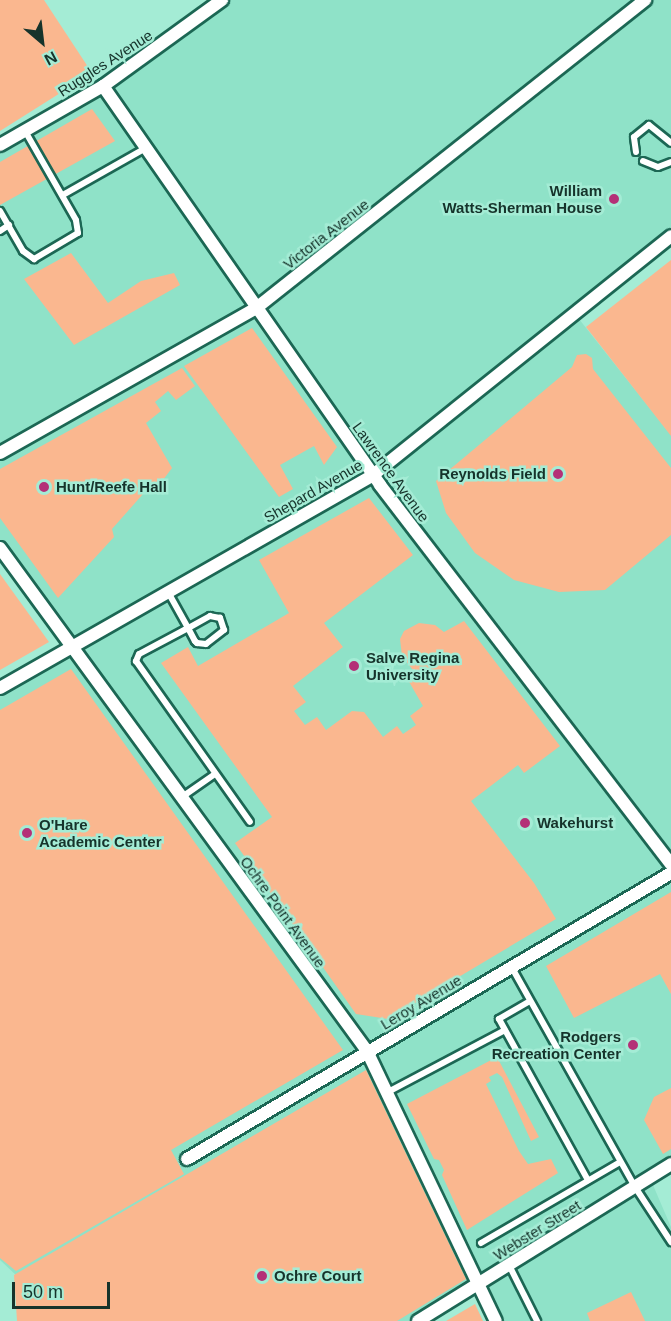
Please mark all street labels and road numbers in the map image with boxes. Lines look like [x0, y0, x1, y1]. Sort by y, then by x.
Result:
street label: Ruggles Avenue [54, 26, 156, 100]
street label: Victoria Avenue [279, 195, 373, 273]
street label: Lawrence Avenue [349, 418, 433, 526]
street label: Shepard Avenue [260, 455, 366, 527]
street label: Ochre Point Avenue [236, 853, 330, 971]
street label: Leroy Avenue [377, 971, 465, 1033]
street label: Webster Street [490, 1196, 584, 1264]

